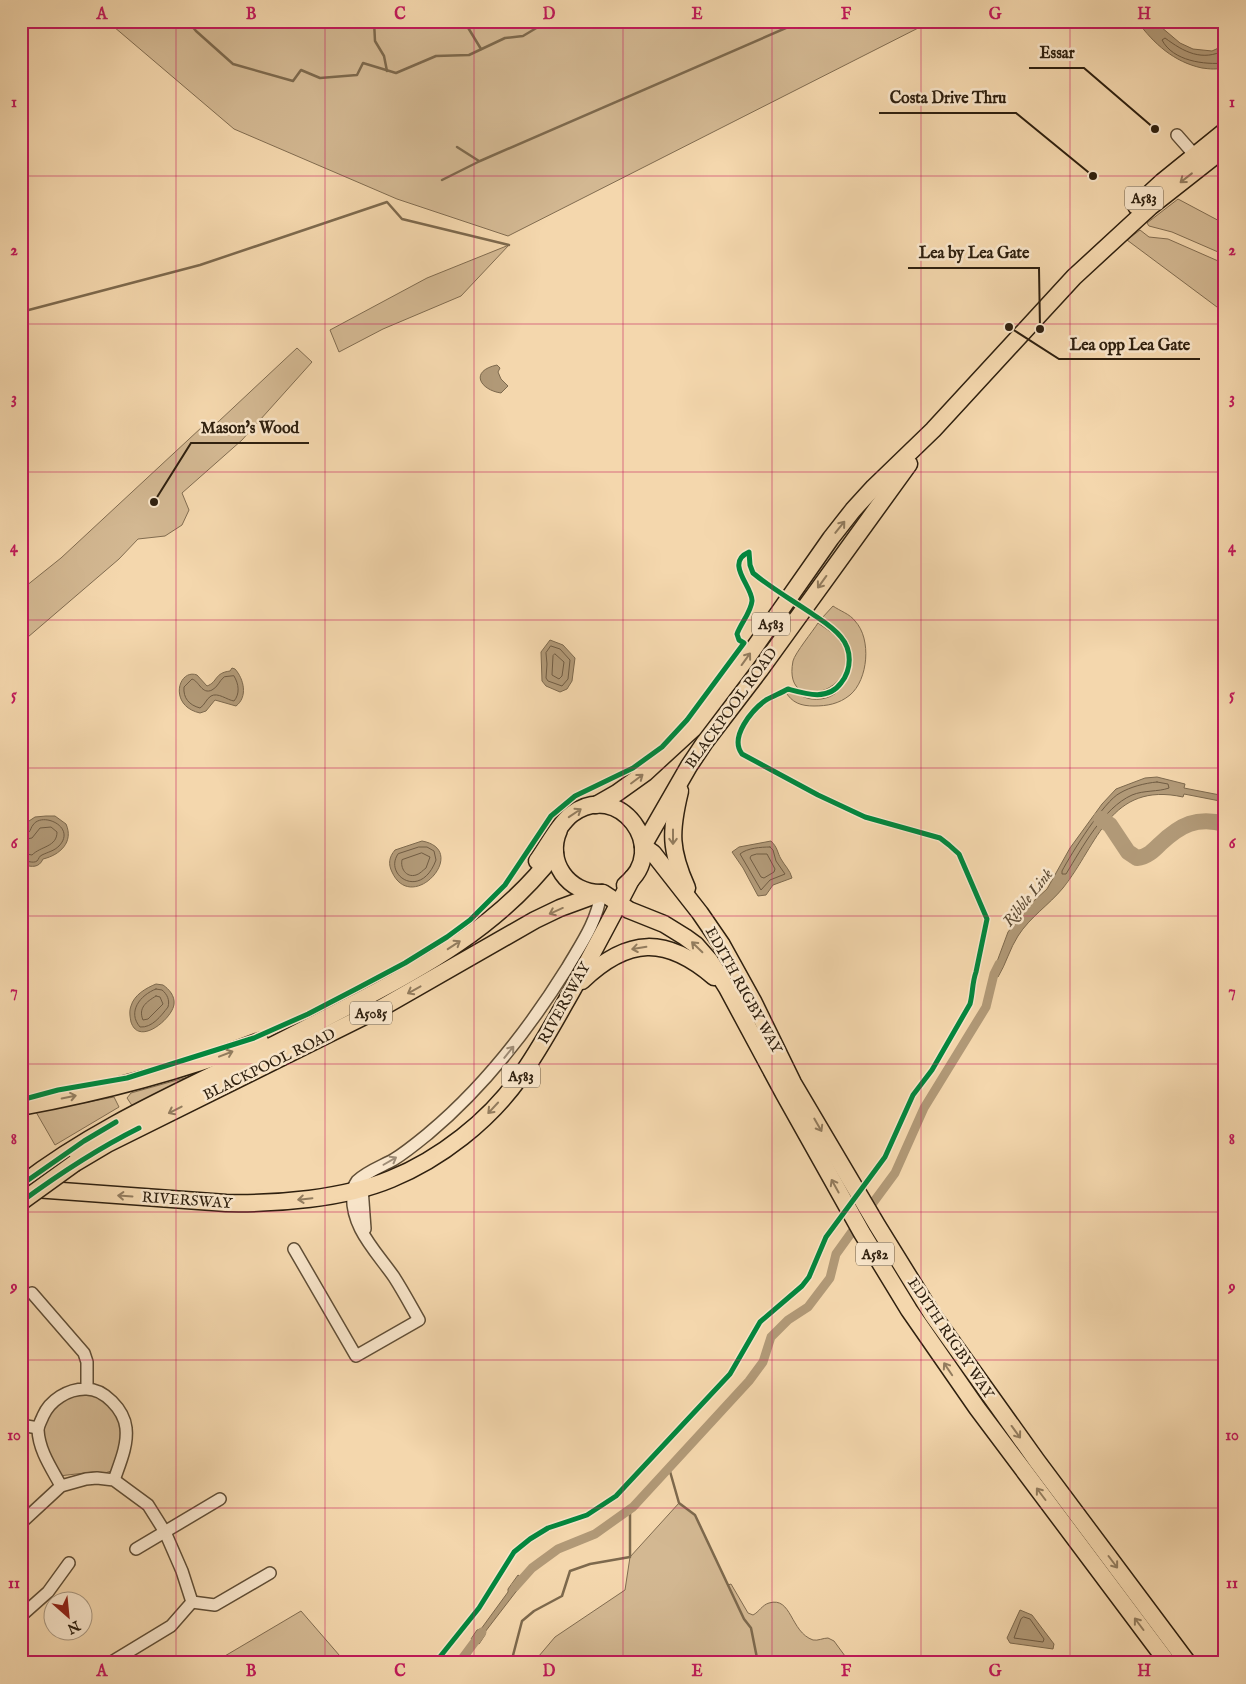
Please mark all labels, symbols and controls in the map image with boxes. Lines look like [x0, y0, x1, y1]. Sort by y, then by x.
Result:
text: A [96, 5, 109, 25]
text: B [246, 5, 257, 25]
text: C [394, 5, 406, 25]
text: D [543, 5, 556, 25]
text: E [691, 5, 703, 25]
text: F [841, 5, 852, 25]
text: G [989, 5, 1002, 25]
text: H [1137, 5, 1151, 25]
callout: Essar [1029, 37, 1084, 68]
text: Essar [1039, 44, 1075, 64]
callout: Costa Drive Thru [879, 82, 1016, 113]
text: Costa Drive Thru [890, 89, 1007, 109]
text: 1 [11, 93, 17, 113]
text: 1 [1229, 93, 1235, 113]
one-way arrow [1180, 172, 1193, 183]
road number: A583 [1125, 187, 1163, 210]
callout: Lea by Lea Gate [908, 237, 1039, 268]
text: 2 [10, 241, 18, 261]
text: 2 [1228, 241, 1236, 261]
text: Lea by Lea Gate [919, 244, 1030, 264]
callout: Lea opp Lea Gate [1059, 328, 1200, 359]
text: Lea opp Lea Gate [1070, 336, 1191, 356]
text: 3 [11, 389, 17, 409]
text: 3 [1229, 389, 1235, 409]
callout: Mason's Wood [191, 412, 309, 443]
text: Mason's Wood [201, 419, 300, 439]
one-way arrow [834, 520, 845, 533]
text: 4 [10, 538, 19, 558]
text: 4 [1228, 538, 1237, 558]
one-way arrow [817, 575, 827, 589]
road number: A583 [752, 612, 790, 636]
street label: BLACKPOOL ROAD [681, 644, 782, 772]
one-way arrow [741, 652, 751, 666]
text: 5 [11, 686, 17, 706]
text: 5 [1229, 686, 1235, 706]
one-way arrow [630, 774, 644, 784]
one-way arrow [568, 808, 582, 818]
one-way arrow [668, 828, 678, 845]
text: 6 [11, 834, 19, 854]
text: 6 [1229, 834, 1237, 854]
water label: Ribble Link [999, 865, 1058, 931]
one-way arrow [549, 906, 564, 916]
street label: EDITH RIGBY WAY [701, 924, 787, 1058]
one-way arrow [447, 940, 461, 950]
one-way arrow [691, 941, 703, 953]
one-way arrow [631, 944, 647, 954]
street label: RIVERSWAY [534, 958, 595, 1048]
text: 7 [10, 982, 18, 1002]
text: 7 [1228, 982, 1236, 1002]
one-way arrow [407, 986, 422, 995]
road number: A5085 [350, 1001, 392, 1024]
street label: BLACKPOOL ROAD [200, 1024, 338, 1105]
one-way arrow [503, 1045, 514, 1058]
one-way arrow [218, 1049, 233, 1059]
road number: A583 [502, 1064, 540, 1088]
one-way arrow [61, 1092, 77, 1101]
one-way arrow [487, 1102, 499, 1115]
one-way arrow [168, 1106, 183, 1115]
one-way arrow [813, 1117, 823, 1132]
text: 8 [11, 1130, 17, 1150]
text: 8 [1229, 1130, 1235, 1150]
one-way arrow [382, 1156, 396, 1166]
one-way arrow [830, 1179, 840, 1193]
street label: RIVERSWAY [141, 1188, 234, 1213]
one-way arrow [118, 1191, 134, 1200]
one-way arrow [297, 1194, 313, 1204]
road number: A582 [856, 1242, 894, 1266]
street label: EDITH RIGBY WAY [903, 1274, 999, 1403]
text: 9 [10, 1278, 18, 1298]
text: 9 [1228, 1278, 1236, 1298]
one-way arrow [943, 1362, 953, 1376]
one-way arrow [1011, 1425, 1021, 1439]
text: 10 [7, 1426, 21, 1446]
text: 10 [1225, 1426, 1239, 1446]
one-way arrow [1036, 1487, 1046, 1501]
one-way arrow [1108, 1555, 1118, 1569]
text: 11 [8, 1574, 20, 1594]
text: 11 [1226, 1574, 1238, 1594]
north arrow [42, 1592, 92, 1642]
text: N [64, 1615, 84, 1637]
one-way arrow [1133, 1618, 1144, 1631]
text: A [96, 1662, 109, 1682]
text: B [246, 1662, 257, 1682]
text: C [394, 1662, 406, 1682]
text: D [543, 1662, 556, 1682]
text: E [691, 1662, 703, 1682]
text: F [841, 1662, 852, 1682]
text: G [989, 1662, 1002, 1682]
text: H [1137, 1662, 1151, 1682]

